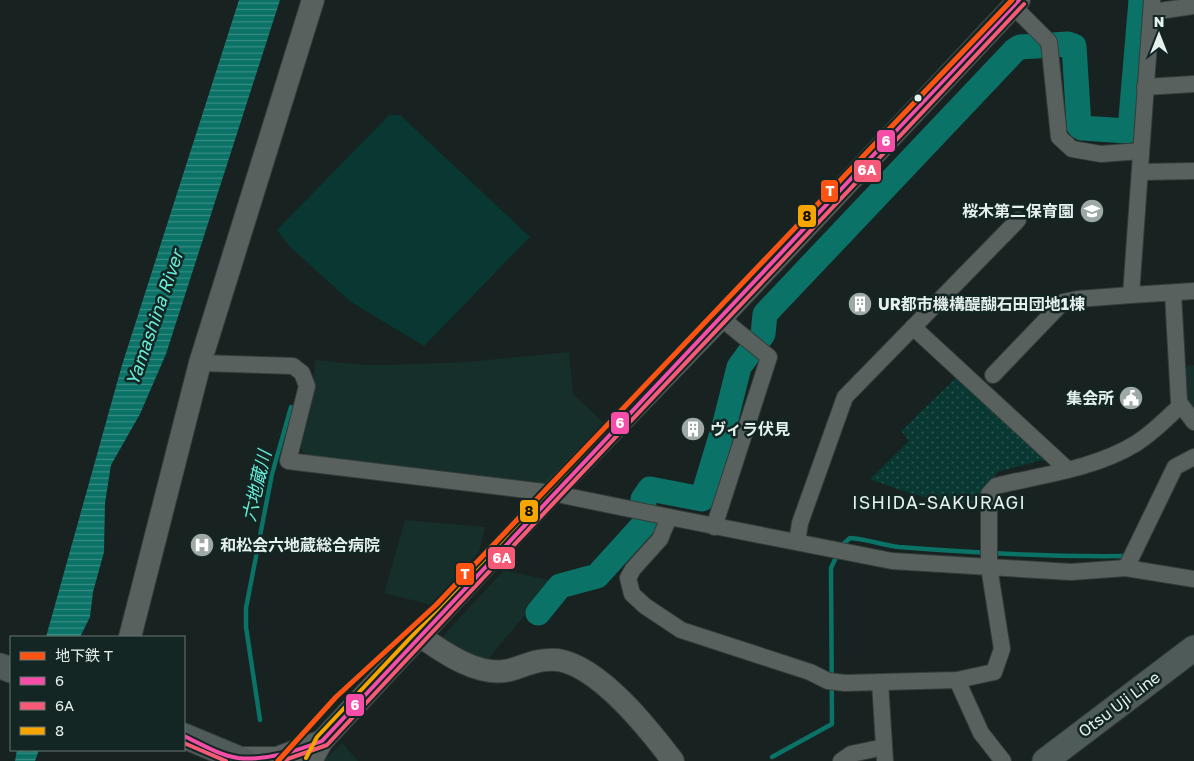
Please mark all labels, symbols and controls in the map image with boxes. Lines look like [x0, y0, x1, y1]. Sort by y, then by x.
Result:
north arrow [1134, 10, 1184, 60]
text: N [1154, 13, 1164, 30]
unlabelled marker [913, 93, 923, 103]
line badge: 6 [876, 129, 896, 153]
text: 6 [882, 132, 891, 149]
line badge: 6A [853, 159, 882, 183]
text: 6A [858, 161, 876, 178]
line badge: T [820, 179, 839, 203]
text: T [825, 182, 835, 199]
school or university icon: 桜木第二保育園 [1079, 198, 1105, 224]
place label: 桜木第二保育園 [962, 201, 1074, 221]
line badge: 8 [797, 204, 817, 228]
text: 8 [803, 207, 812, 224]
water label: Yamashina River [121, 244, 189, 388]
building icon: UR都市機構醍醐石田団地1棟 [847, 291, 873, 317]
place label: UR都市機構醍醐石田団地1棟 [878, 294, 1085, 314]
public building icon: 集会所 [1118, 385, 1144, 411]
place label: 集会所 [1066, 388, 1114, 408]
line badge: 6 [610, 411, 630, 435]
text: 6 [616, 414, 625, 431]
building icon: ヴィラ伏見 [680, 416, 706, 442]
place label: ヴィラ伏見 [710, 419, 790, 439]
water label: 六地蔵川 [237, 446, 275, 523]
district label: ISHIDA-SAKURAGI [852, 491, 1026, 513]
line badge: 8 [519, 499, 539, 523]
text: 8 [525, 502, 534, 519]
hospital icon: 和松会六地蔵総合病院 [189, 532, 215, 558]
place label: 和松会六地蔵総合病院 [220, 535, 380, 555]
line badge: 6A [487, 546, 516, 570]
text: 6A [493, 549, 511, 566]
line badge: T [455, 562, 475, 586]
text: T [460, 565, 470, 582]
legend [10, 636, 185, 751]
text: 地下鉄 T [55, 646, 113, 664]
street label: Otsu Uji Line [1074, 667, 1164, 741]
text: 6 [55, 671, 64, 689]
line badge: 6 [345, 693, 365, 717]
text: 6A [55, 696, 74, 714]
text: 6 [351, 696, 360, 713]
text: 8 [55, 721, 64, 739]

